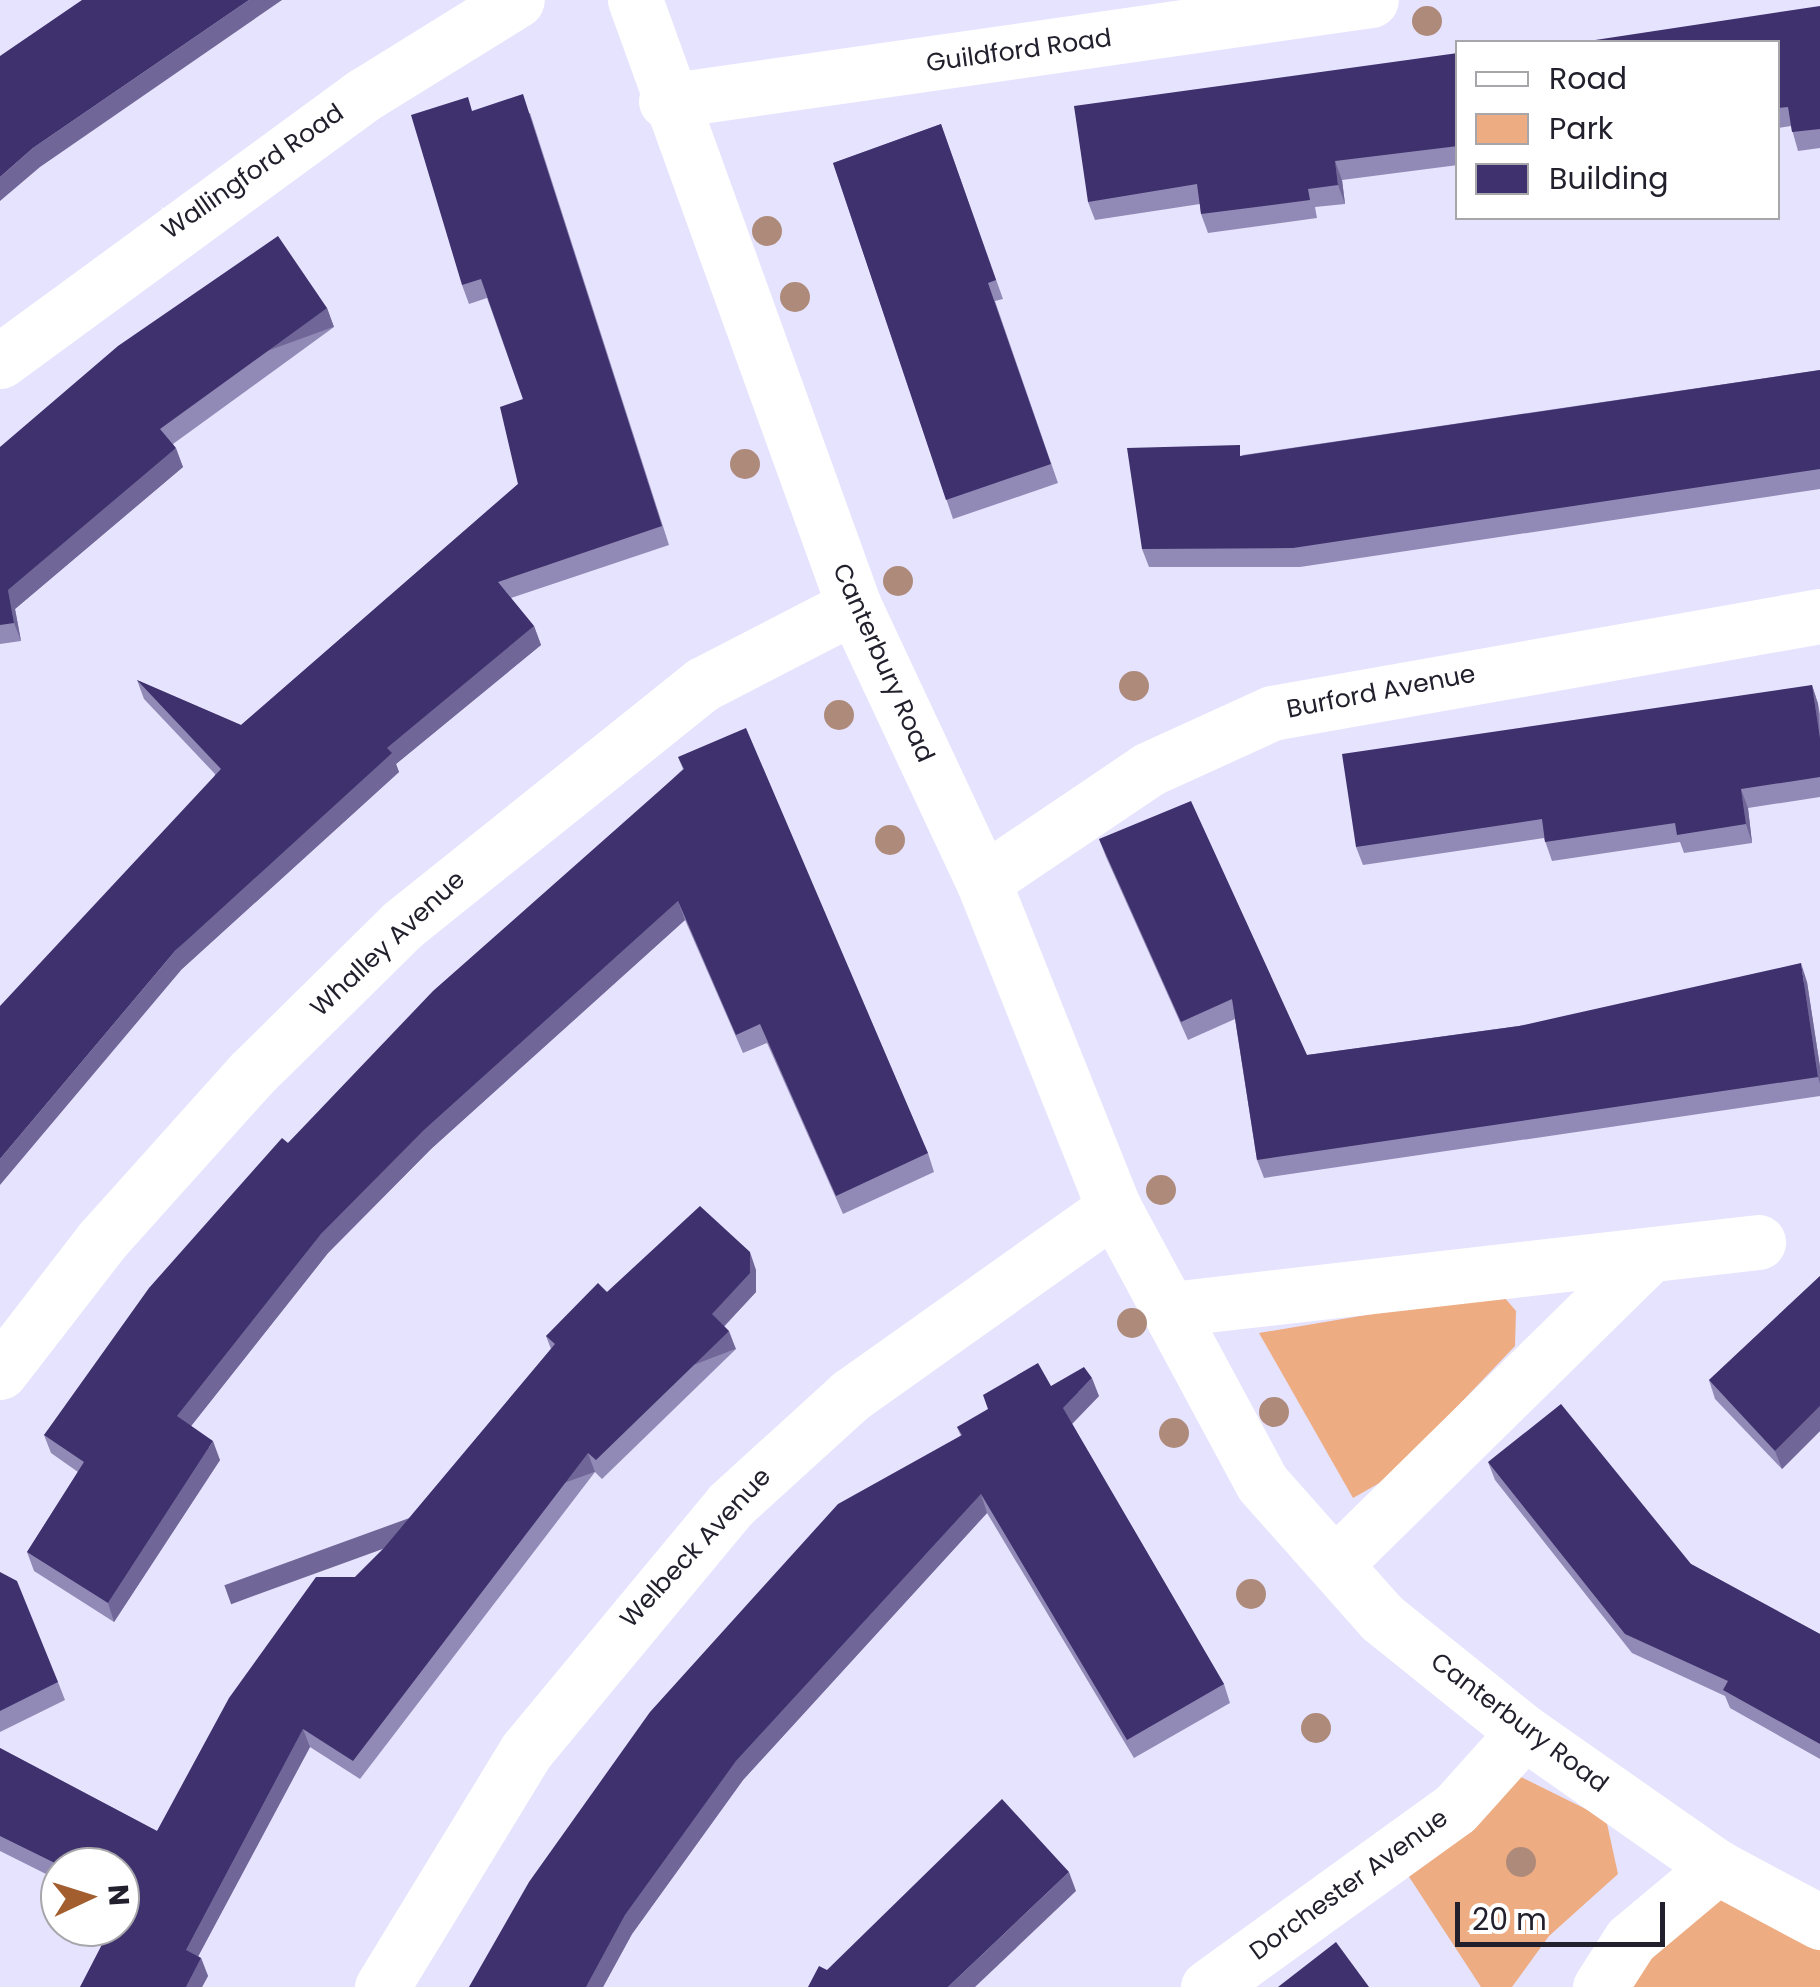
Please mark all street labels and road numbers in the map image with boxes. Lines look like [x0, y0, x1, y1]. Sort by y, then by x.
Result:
street label: Guildford Road [924, 23, 1114, 79]
street label: Wallingford Road [156, 98, 350, 246]
street label: Canterbury Road [826, 559, 940, 767]
street label: Burford Avenue [1284, 659, 1478, 725]
street label: Whalley Avenue [305, 865, 471, 1023]
street label: Welbeck Avenue [614, 1462, 778, 1634]
street label: Canterbury Road [1424, 1647, 1614, 1799]
street label: Dorchester Avenue [1244, 1803, 1454, 1967]

